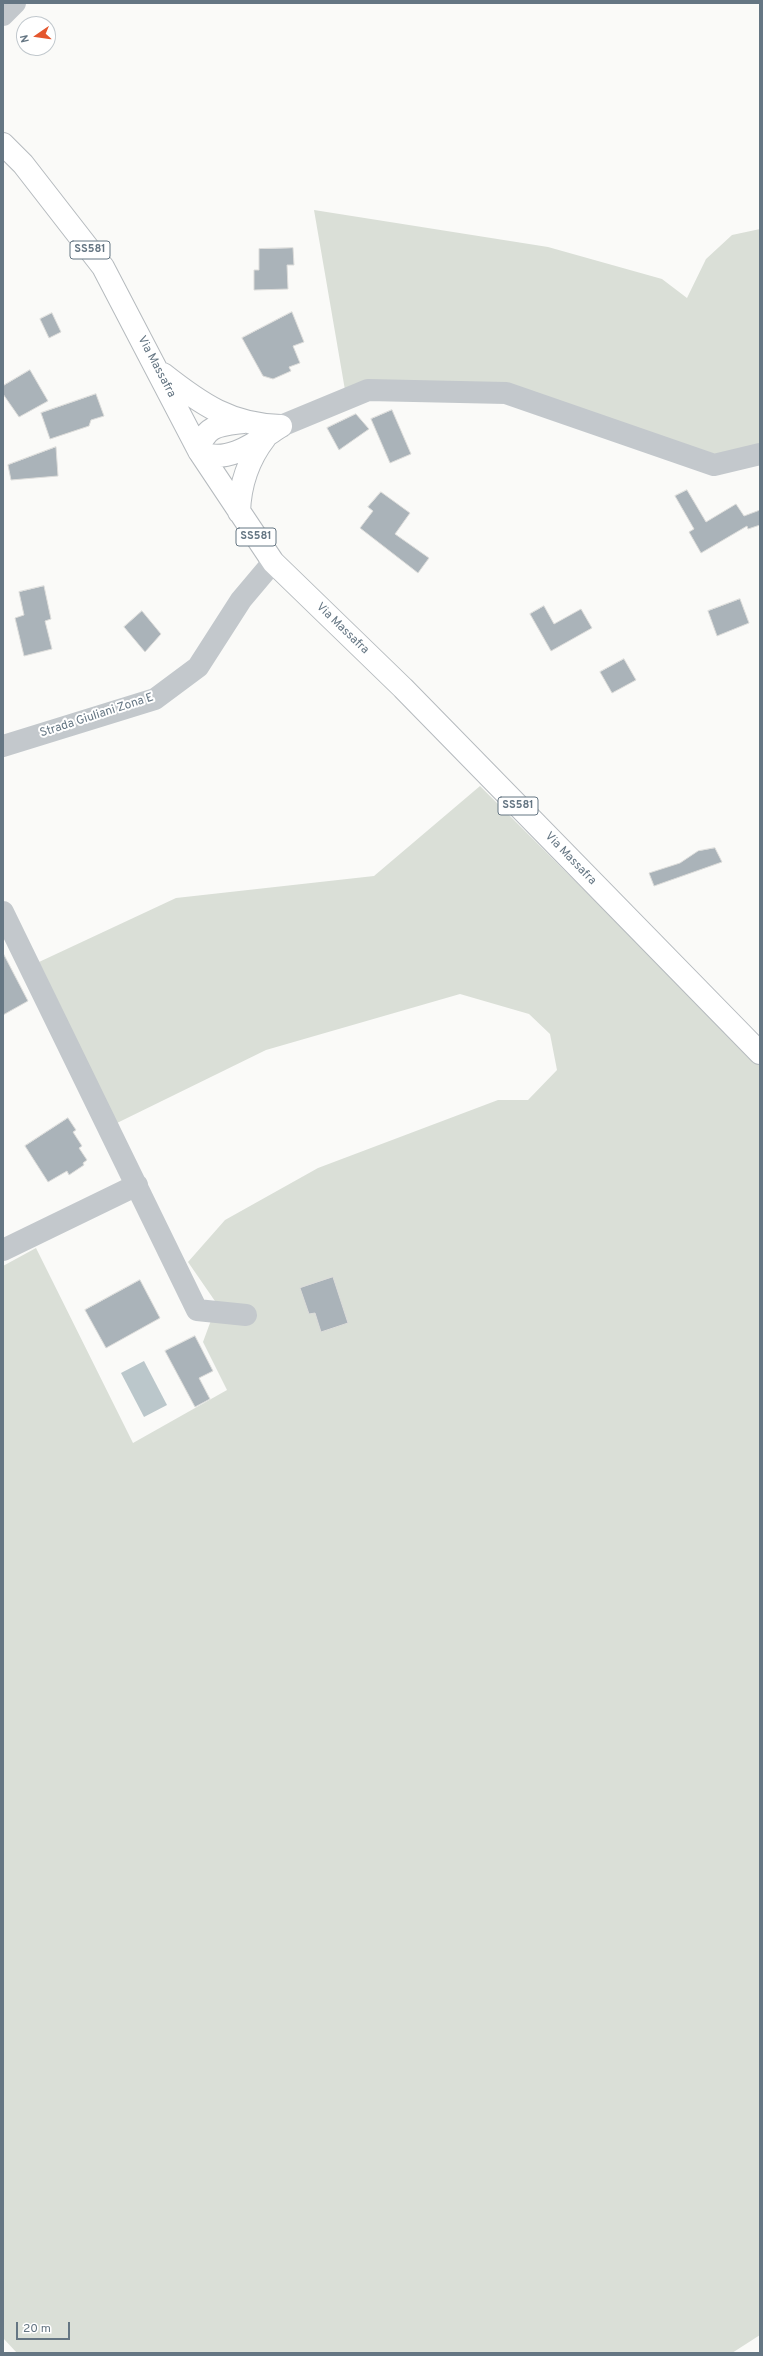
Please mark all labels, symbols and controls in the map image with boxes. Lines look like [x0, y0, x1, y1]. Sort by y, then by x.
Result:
north arrow [16, 16, 56, 56]
text: N [18, 33, 33, 44]
road number: SS581 [70, 241, 110, 259]
street label: Via Massafra [134, 334, 178, 400]
road number: SS581 [236, 528, 276, 546]
street label: Via Massafra [313, 600, 371, 658]
street label: Strada Giuliani Zona E [38, 691, 156, 741]
road number: SS581 [498, 797, 538, 815]
street label: Via Massafra [541, 830, 599, 888]
scale bar [18, 2314, 72, 2340]
text: 20 m [23, 2321, 51, 2337]

